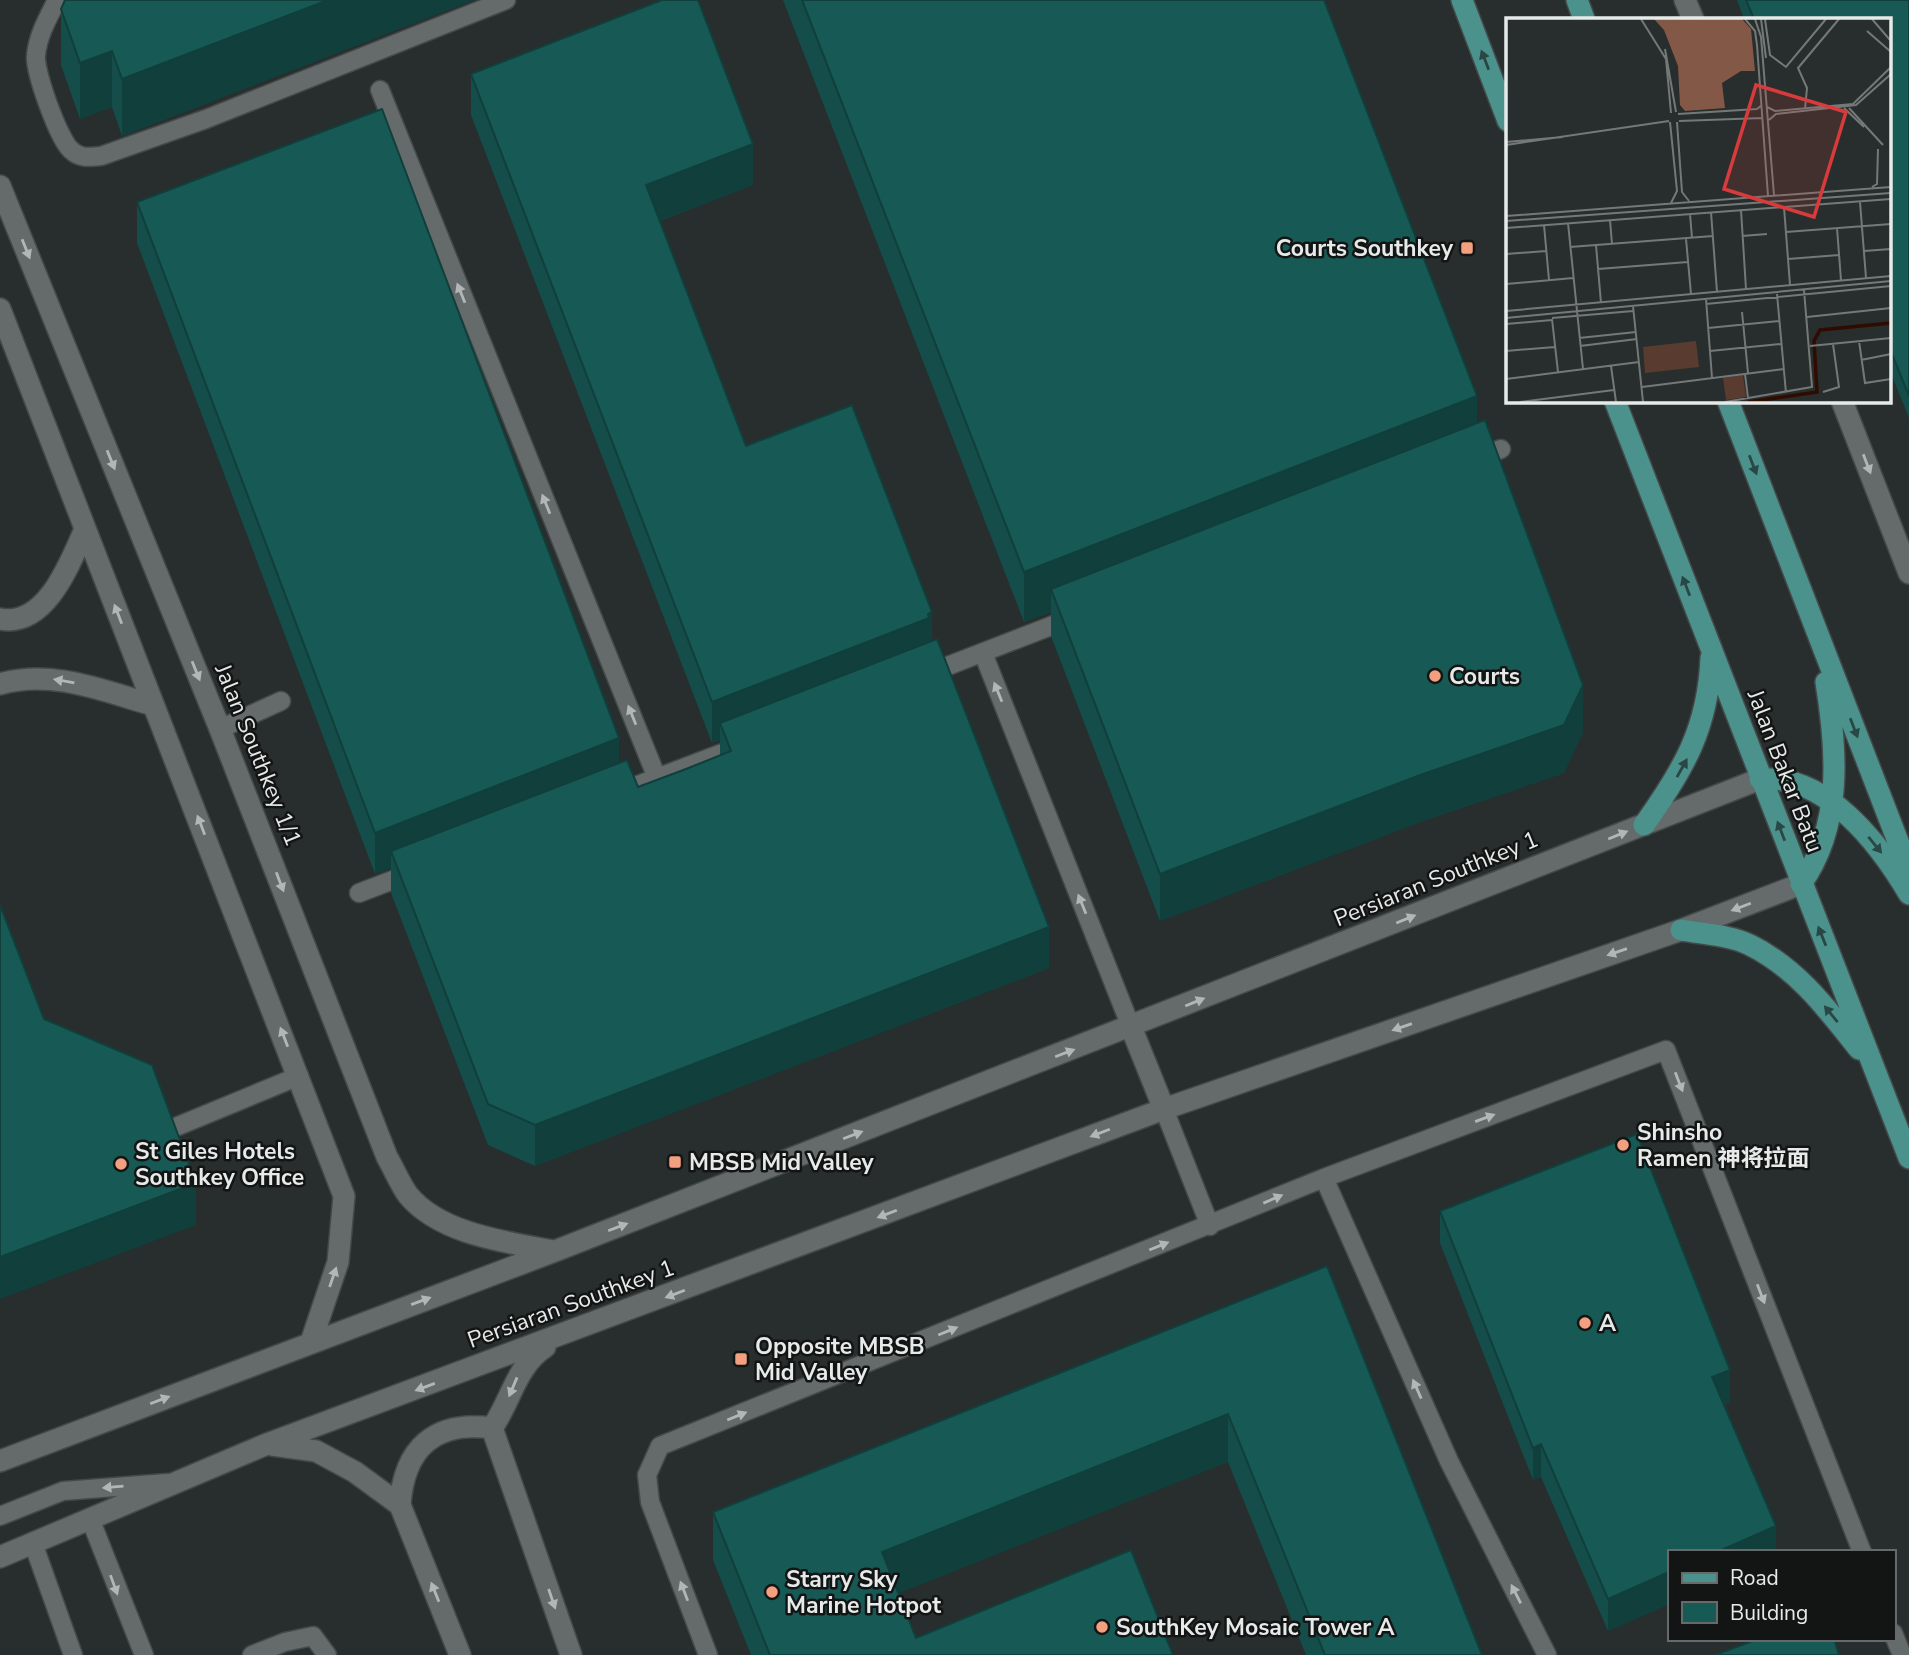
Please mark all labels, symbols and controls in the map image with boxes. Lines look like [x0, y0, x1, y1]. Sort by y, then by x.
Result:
inset map [1506, 18, 1892, 402]
one-way arrow [1480, 50, 1491, 71]
place label: Courts Southkey [1276, 233, 1454, 264]
one-way arrow [20, 239, 31, 260]
marker: Courts Southkey [1459, 240, 1475, 256]
one-way arrow [456, 282, 467, 303]
one-way arrow [105, 450, 117, 470]
one-way arrow [1747, 454, 1758, 475]
one-way arrow [1861, 454, 1872, 475]
one-way arrow [541, 493, 552, 514]
one-way arrow [1681, 576, 1692, 597]
one-way arrow [112, 603, 123, 624]
street label: Jalan Southkey 1/1 [207, 658, 309, 851]
one-way arrow [191, 660, 202, 681]
place label: Courts [1449, 661, 1520, 692]
marker: Courts [1427, 668, 1443, 684]
one-way arrow [53, 675, 75, 686]
one-way arrow [993, 682, 1004, 703]
street label: Jalan Bakar Batu [1739, 684, 1830, 857]
one-way arrow [626, 704, 637, 725]
one-way arrow [1848, 718, 1859, 739]
one-way arrow [1676, 759, 1688, 778]
one-way arrow [195, 815, 206, 836]
one-way arrow [1775, 821, 1786, 842]
street label: Persiaran Southkey 1 [1329, 824, 1543, 934]
one-way arrow [1608, 830, 1629, 841]
one-way arrow [1867, 837, 1882, 854]
one-way arrow [274, 872, 285, 893]
one-way arrow [1077, 893, 1088, 914]
one-way arrow [1730, 901, 1751, 912]
one-way arrow [1396, 913, 1417, 924]
one-way arrow [1816, 925, 1827, 946]
one-way arrow [1606, 947, 1627, 958]
one-way arrow [1184, 997, 1205, 1008]
one-way arrow [1824, 1006, 1839, 1023]
one-way arrow [1391, 1022, 1412, 1033]
one-way arrow [278, 1027, 289, 1048]
one-way arrow [1055, 1047, 1076, 1058]
one-way arrow [1673, 1071, 1684, 1092]
one-way arrow [1475, 1112, 1496, 1123]
place label: Shinsho Ramen 神将拉面 [1637, 1117, 1810, 1174]
one-way arrow [1090, 1128, 1111, 1139]
one-way arrow [843, 1130, 864, 1141]
place label: St Giles Hotels Southkey Office [135, 1136, 304, 1193]
marker: Shinsho Ramen 神将拉面 [1615, 1137, 1631, 1153]
place label: MBSB Mid Valley [689, 1147, 875, 1178]
marker: MBSB Mid Valley [667, 1154, 683, 1170]
marker: St Giles Hotels Southkey Office [113, 1156, 129, 1172]
one-way arrow [1263, 1193, 1283, 1205]
one-way arrow [877, 1208, 898, 1219]
one-way arrow [608, 1221, 629, 1232]
one-way arrow [1149, 1241, 1170, 1252]
street label: Persiaran Southkey 1 [463, 1252, 679, 1356]
one-way arrow [328, 1266, 339, 1287]
one-way arrow [1756, 1283, 1767, 1304]
one-way arrow [664, 1289, 685, 1300]
one-way arrow [410, 1295, 431, 1306]
place label: A [1599, 1308, 1617, 1339]
marker: A [1577, 1315, 1593, 1331]
one-way arrow [938, 1326, 959, 1337]
place label: Opposite MBSB Mid Valley [755, 1331, 925, 1388]
marker: Opposite MBSB Mid Valley [733, 1351, 749, 1367]
one-way arrow [507, 1377, 519, 1397]
one-way arrow [1411, 1379, 1423, 1399]
one-way arrow [414, 1382, 435, 1393]
one-way arrow [149, 1394, 170, 1405]
one-way arrow [727, 1410, 747, 1422]
one-way arrow [102, 1482, 124, 1493]
legend [1668, 1550, 1895, 1641]
place label: Starry Sky Marine Hotpot [786, 1564, 941, 1621]
text: Road [1730, 1564, 1779, 1592]
one-way arrow [109, 1575, 120, 1596]
one-way arrow [429, 1581, 440, 1602]
one-way arrow [678, 1581, 689, 1602]
marker: Starry Sky Marine Hotpot [764, 1584, 780, 1600]
one-way arrow [1510, 1584, 1521, 1604]
one-way arrow [547, 1589, 558, 1610]
text: Building [1730, 1599, 1808, 1627]
place label: SouthKey Mosaic Tower A [1116, 1612, 1395, 1643]
marker: SouthKey Mosaic Tower A [1094, 1619, 1110, 1635]

